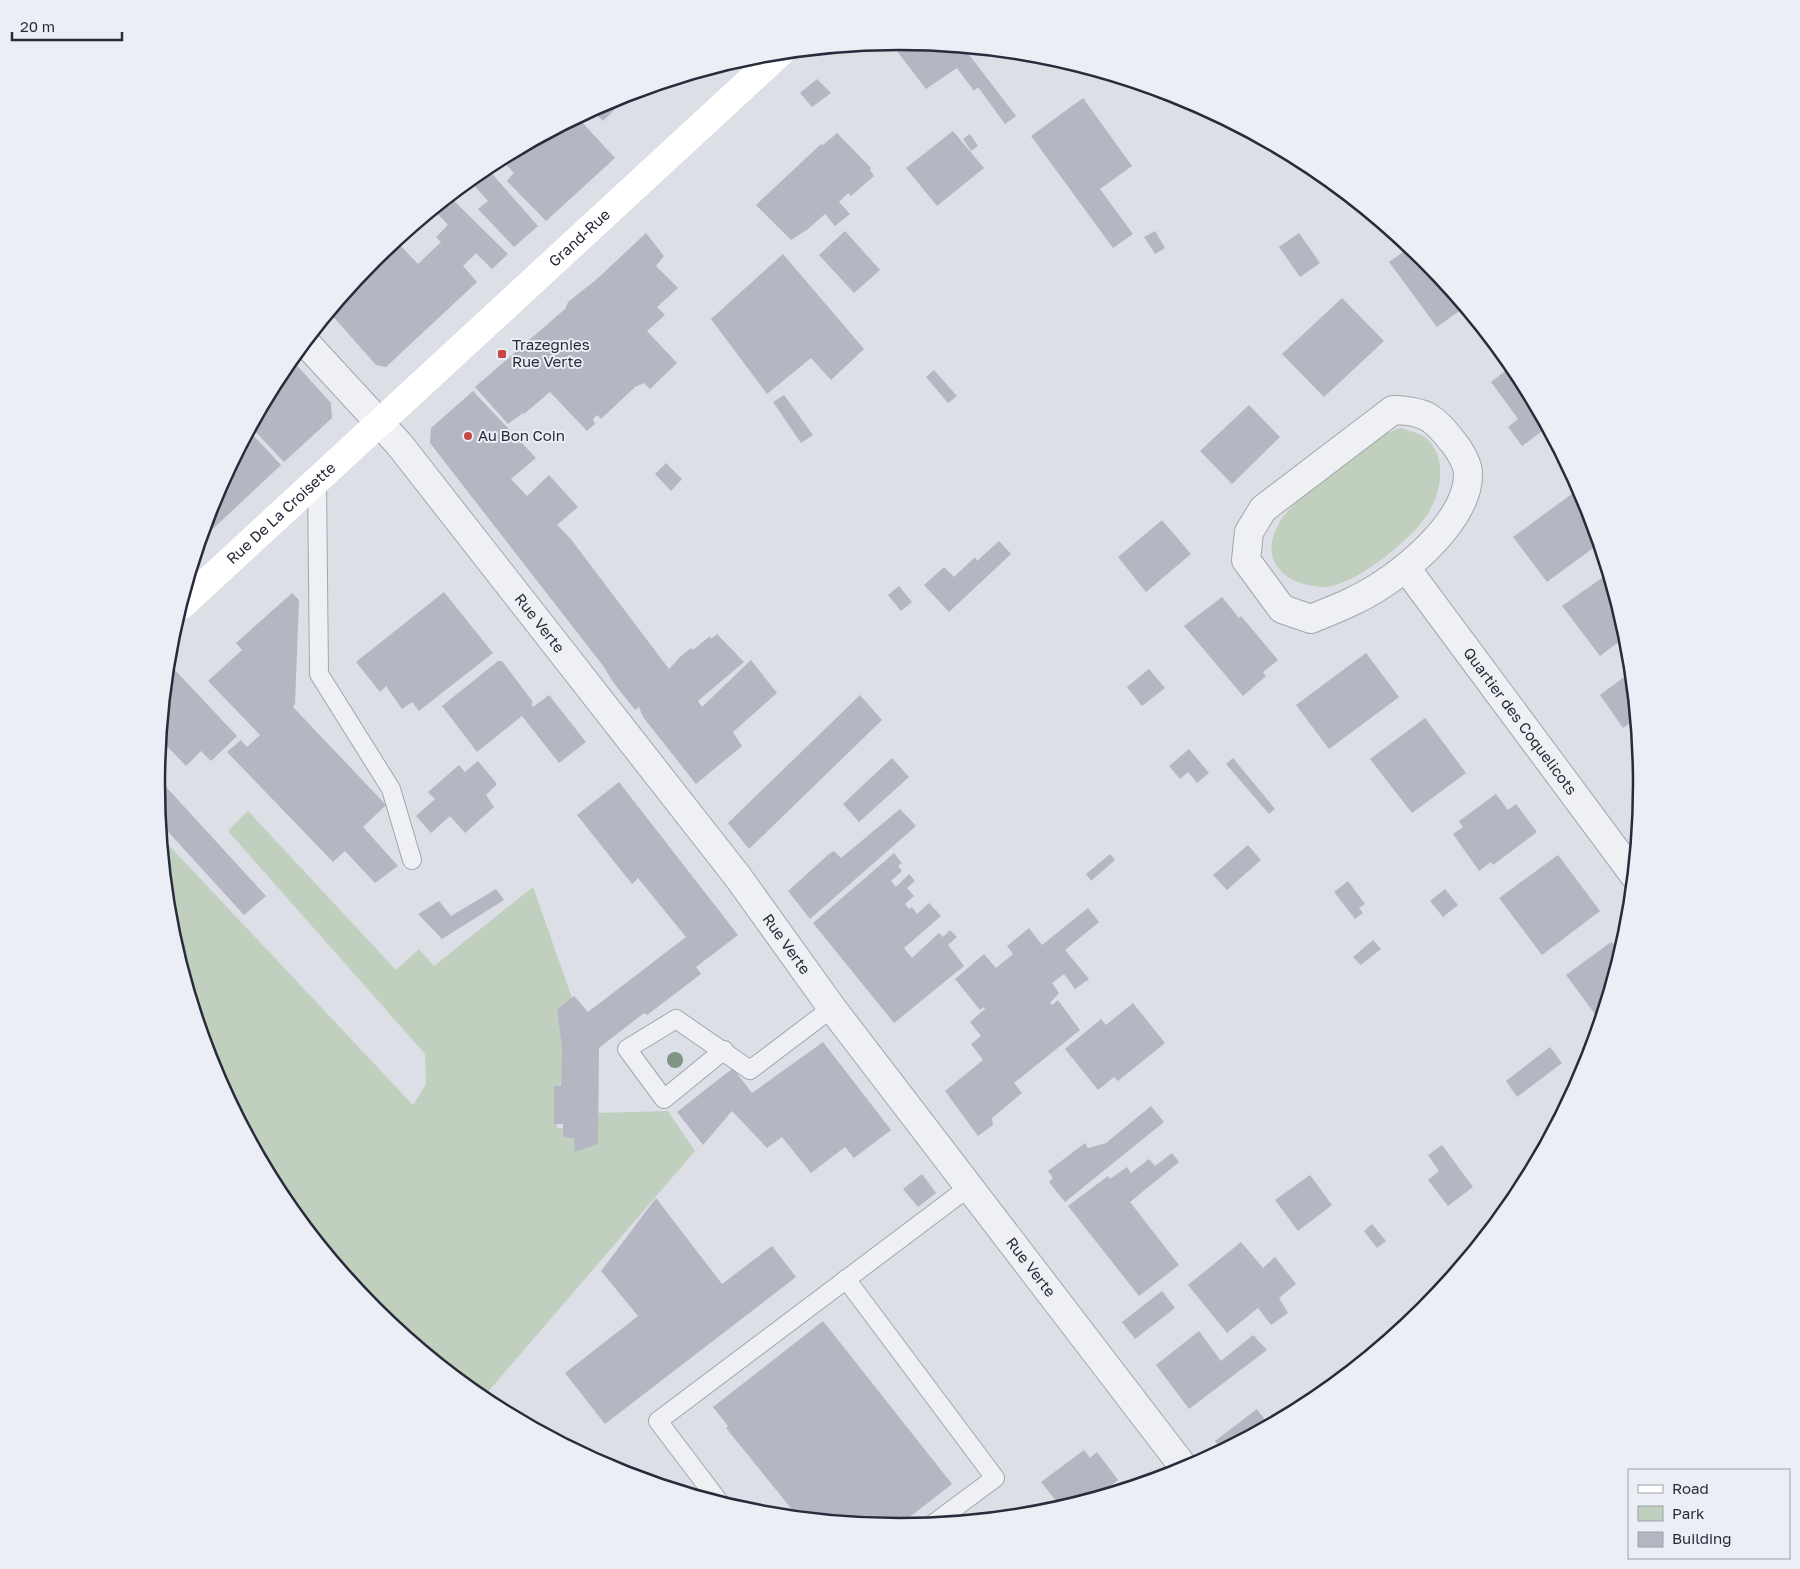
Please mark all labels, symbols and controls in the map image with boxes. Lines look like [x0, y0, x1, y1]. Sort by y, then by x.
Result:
scale bar [12, 10, 122, 42]
text: 20 m [20, 17, 55, 35]
street label: Grand-Rue [545, 205, 613, 270]
place label: Trazegnies Rue Verte [512, 335, 590, 370]
marker: Trazegnies Rue Verte [496, 348, 508, 360]
place label: Au Bon Coin [478, 426, 565, 444]
marker: Au Bon Coin [462, 430, 474, 442]
street label: Rue De La Croisette [222, 458, 339, 567]
street label: Rue Verte [511, 589, 569, 656]
street label: Quartier des Coquelicots [1460, 643, 1581, 798]
street label: Rue Verte [759, 910, 815, 978]
street label: Rue Verte [1003, 1233, 1060, 1300]
legend [1628, 1469, 1790, 1559]
text: Road [1672, 1479, 1709, 1497]
text: Park [1672, 1504, 1705, 1522]
text: Building [1672, 1529, 1732, 1547]

